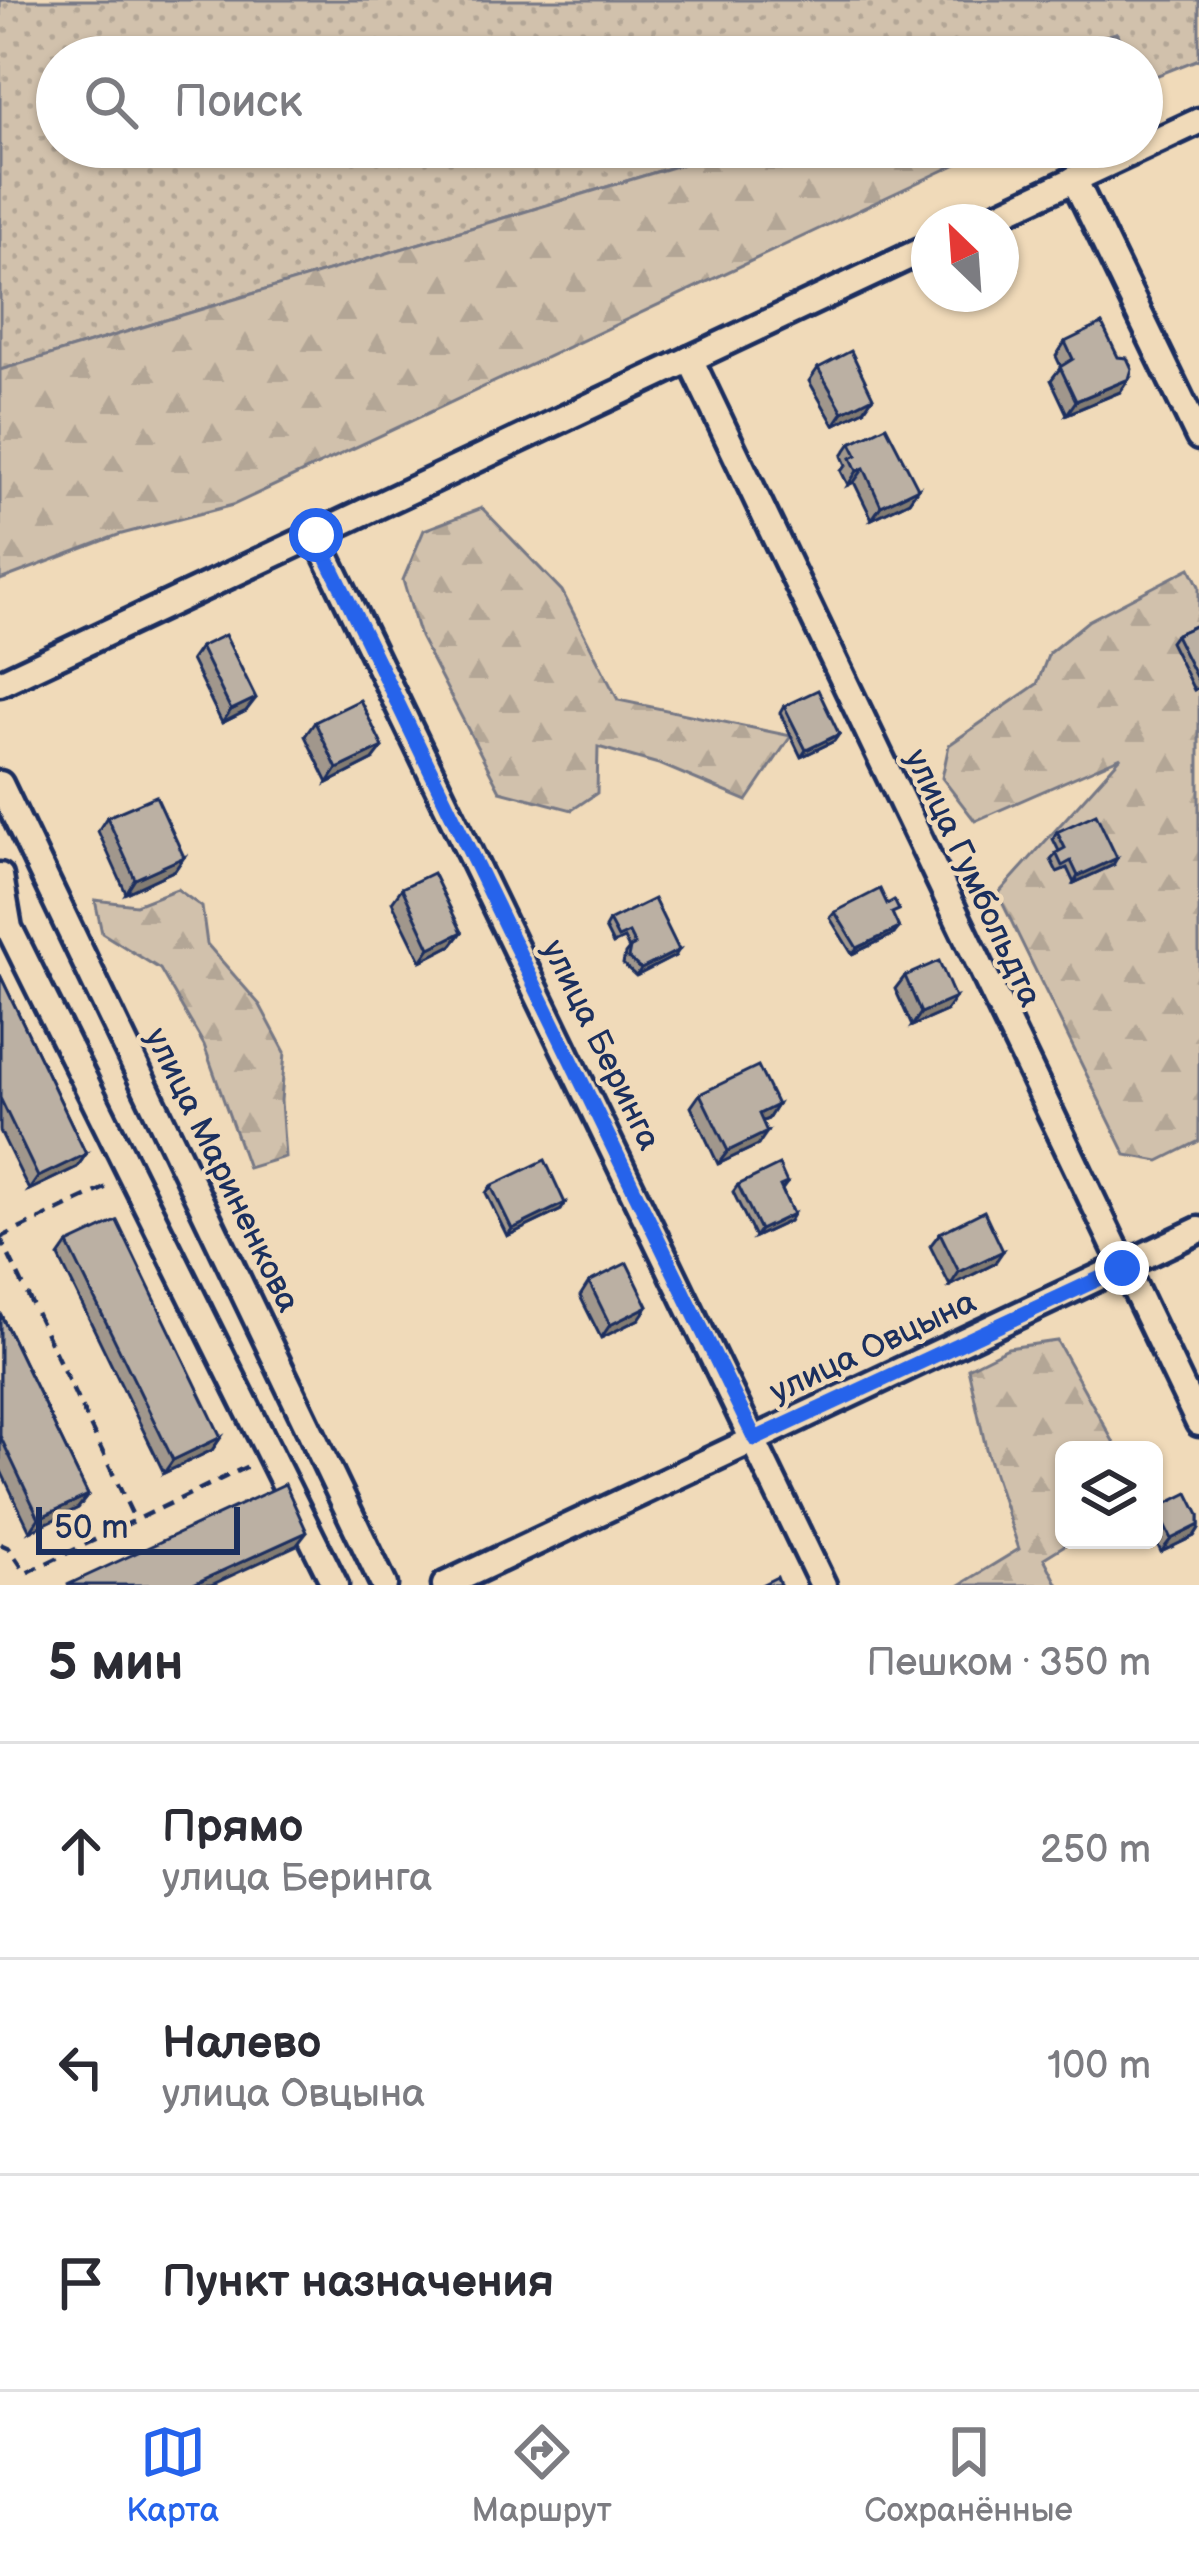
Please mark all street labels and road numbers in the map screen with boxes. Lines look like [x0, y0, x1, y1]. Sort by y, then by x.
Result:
street label: улица Гумбольдта [896, 743, 1050, 1013]
street label: улица Беринга [533, 933, 669, 1157]
street label: улица Мариненкова [136, 1021, 308, 1319]
street label: улица Овцына [764, 1282, 982, 1412]

